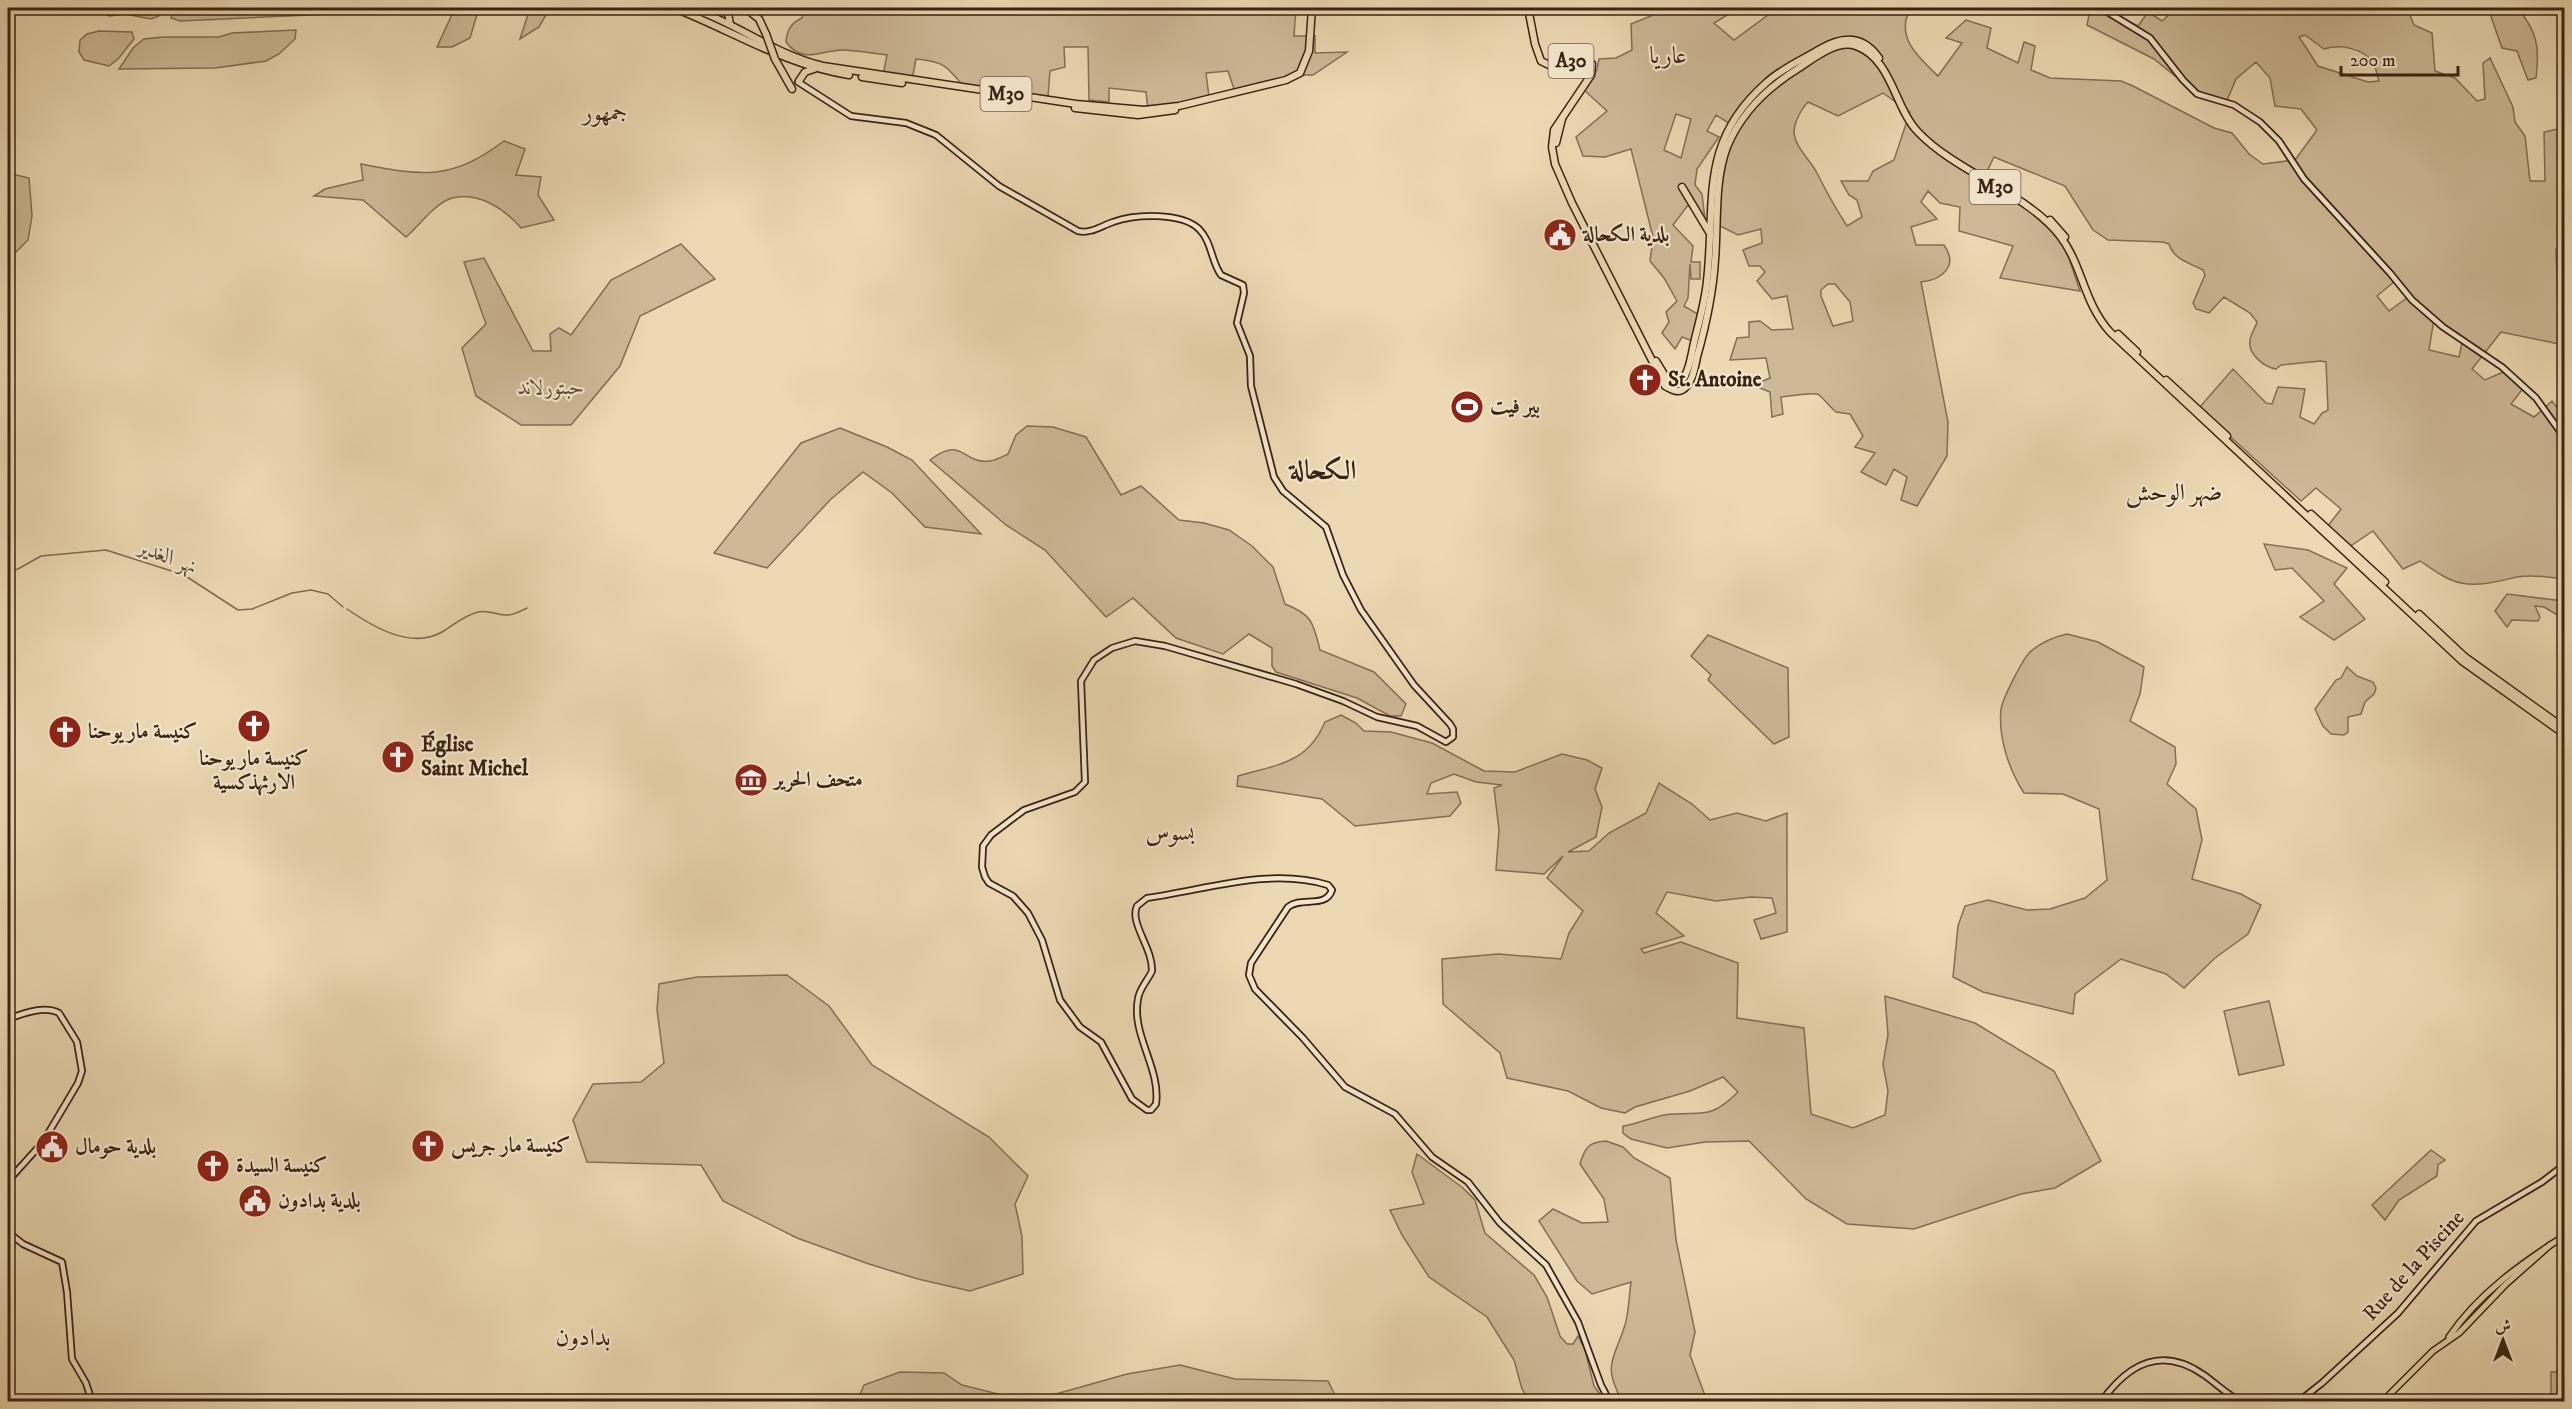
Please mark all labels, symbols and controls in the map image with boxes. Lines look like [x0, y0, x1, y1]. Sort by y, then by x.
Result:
scale bar [2341, 39, 2458, 77]
district label: عاريا [1649, 41, 1687, 71]
road number: A30 [1548, 44, 1594, 78]
text: 200 m [2350, 50, 2396, 72]
road number: M30 [980, 77, 1032, 111]
district label: جمهور [581, 98, 627, 128]
road number: M30 [1970, 170, 2020, 204]
public building icon: بلدية الكحالة [1542, 217, 1578, 253]
place label: بلدية الكحالة [1581, 222, 1670, 248]
church icon: St. Antoine [1627, 362, 1663, 398]
place label: St. Antoine [1668, 367, 1762, 393]
park label: حبتورلاند [518, 375, 584, 401]
sports icon: بير فيت [1449, 389, 1485, 425]
place label: بير فيت [1490, 394, 1540, 420]
district label: الكحالة [1288, 454, 1356, 488]
district label: ضهر الوحش [2126, 478, 2222, 508]
water label: نهر الغدير [133, 533, 202, 581]
church icon: كنيسة مار يوحنا الارثهذكسية [236, 708, 272, 744]
church icon: كنيسة مار يوحنا [47, 714, 83, 750]
place label: كنيسة مار يوحنا [88, 719, 197, 745]
place label: Église Saint Michel [421, 730, 529, 782]
church icon: Église Saint Michel [380, 739, 416, 775]
place label: كنيسة مار يوحنا الارثهذكسية [199, 746, 309, 796]
museum icon: متحف الحرير [733, 762, 769, 798]
place label: متحف الحرير [772, 767, 863, 793]
district label: بسوس [1145, 818, 1195, 848]
church icon: كنيسة مار جريس [410, 1128, 446, 1164]
public building icon: بلدية حومال [34, 1129, 70, 1165]
place label: كنيسة مار جريس [451, 1133, 570, 1159]
place label: بلدية حومال [75, 1134, 156, 1160]
church icon: كنيسة السيدة [195, 1148, 231, 1184]
place label: كنيسة السيدة [236, 1153, 327, 1179]
public building icon: بلدية بدادون [237, 1183, 273, 1219]
place label: بلدية بدادون [278, 1188, 361, 1214]
street label: Rue de la Piscine [2358, 1205, 2470, 1326]
north arrow [2473, 1310, 2533, 1370]
text: ش [2495, 1316, 2511, 1336]
district label: بدادون [556, 1323, 610, 1353]

